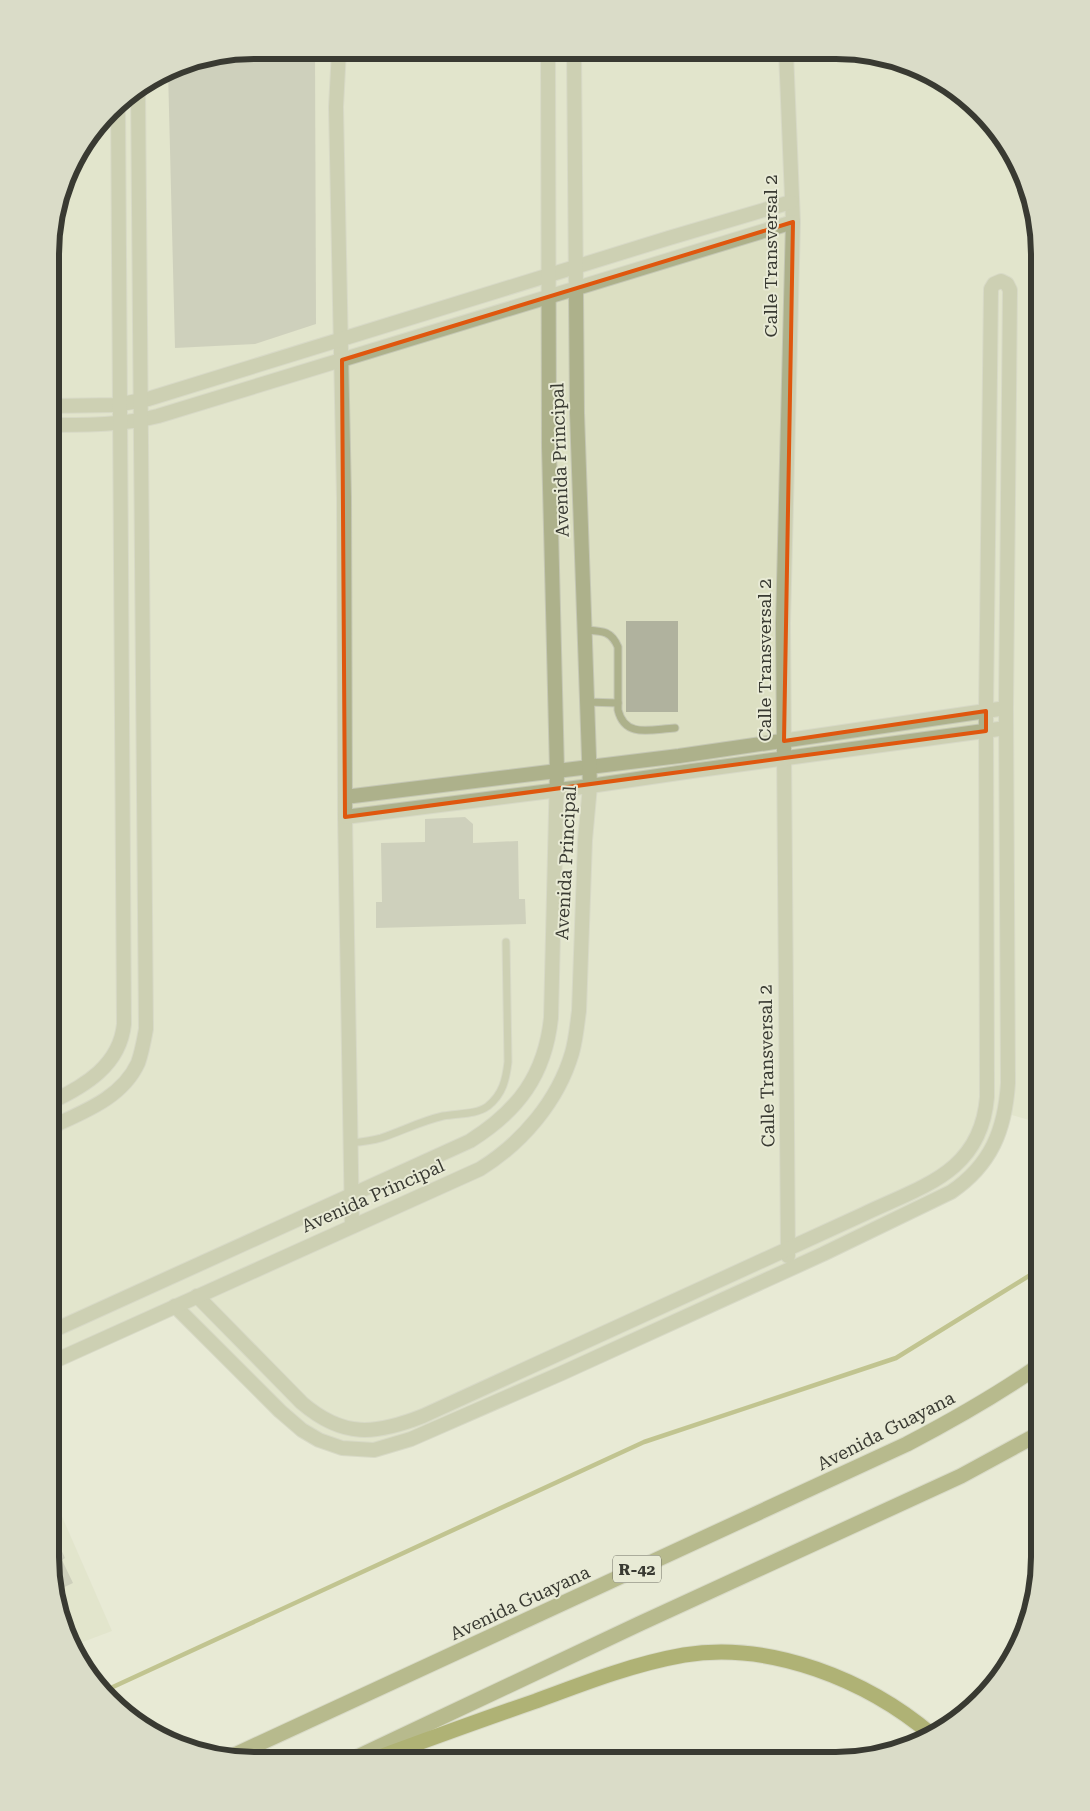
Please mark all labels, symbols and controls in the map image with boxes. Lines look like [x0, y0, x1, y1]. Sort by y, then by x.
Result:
street label: Calle Transversal 2 [760, 175, 781, 337]
street label: Avenida Principal [546, 382, 573, 537]
street label: Calle Transversal 2 [754, 579, 775, 741]
street label: Avenida Principal [551, 785, 580, 941]
street label: Calle Transversal 2 [755, 984, 778, 1148]
street label: Avenida Principal [298, 1154, 448, 1237]
street label: Avenida Guayana [813, 1387, 958, 1474]
road number: R-42 [613, 1556, 661, 1582]
street label: Avenida Guayana [447, 1561, 593, 1644]

